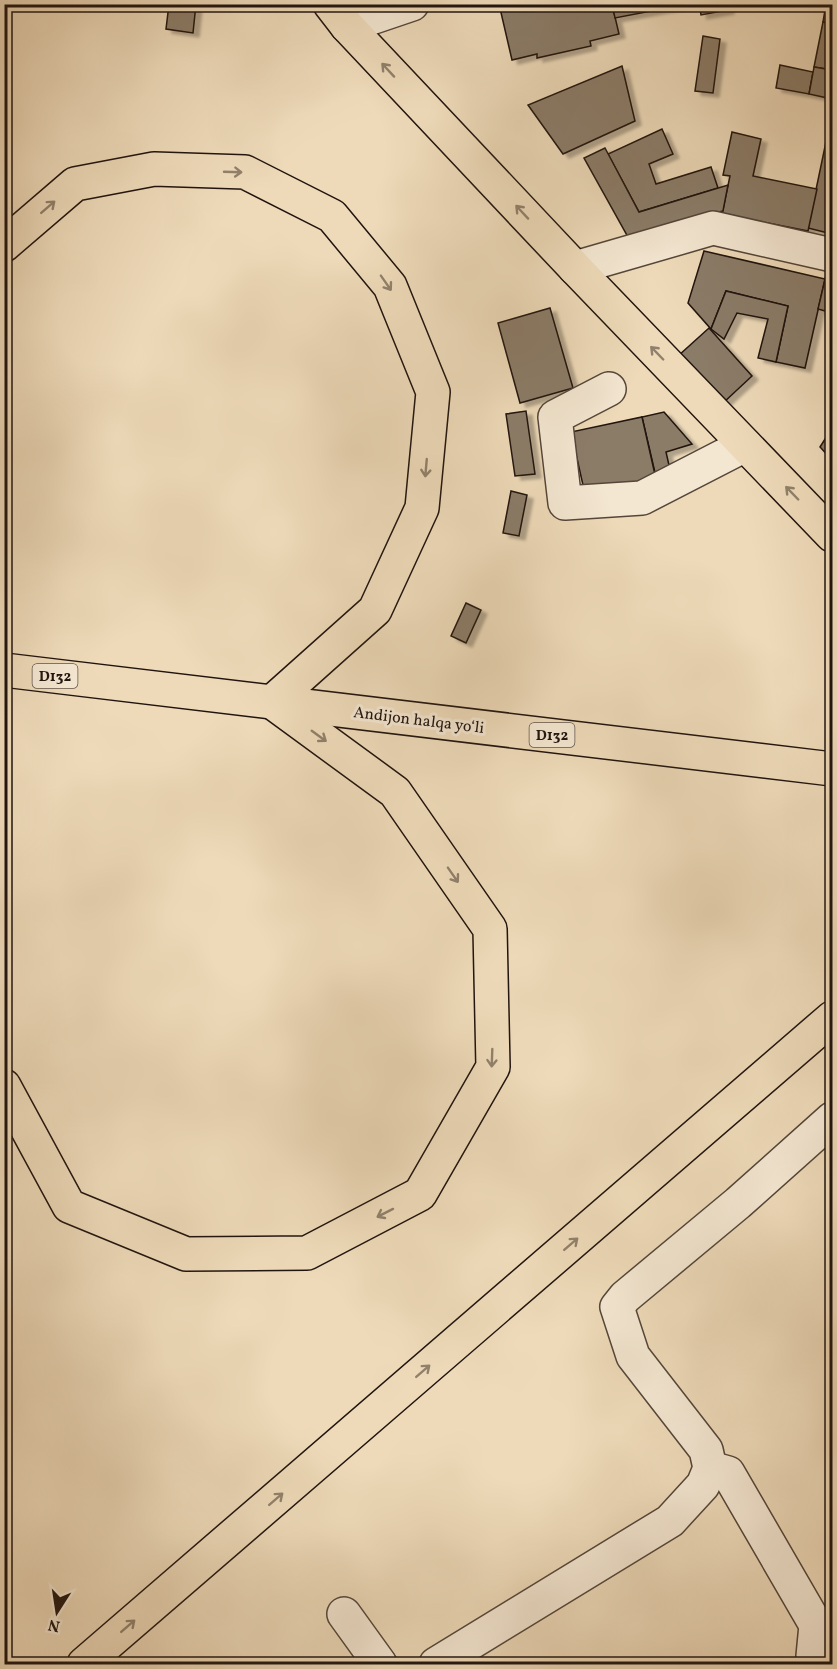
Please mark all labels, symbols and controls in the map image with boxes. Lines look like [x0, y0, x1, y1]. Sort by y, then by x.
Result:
one-way arrow [381, 63, 395, 78]
one-way arrow [223, 166, 243, 177]
one-way arrow [41, 200, 56, 214]
one-way arrow [515, 204, 529, 219]
one-way arrow [380, 274, 392, 290]
one-way arrow [649, 345, 664, 360]
one-way arrow [420, 457, 431, 477]
one-way arrow [785, 486, 799, 501]
road number: D132 [32, 664, 78, 688]
street label: Andijon halqa yo‘li [352, 702, 486, 740]
road number: D132 [530, 723, 574, 747]
one-way arrow [311, 730, 327, 743]
one-way arrow [447, 867, 459, 883]
one-way arrow [487, 1048, 498, 1068]
one-way arrow [377, 1207, 394, 1219]
one-way arrow [563, 1237, 578, 1251]
one-way arrow [415, 1365, 431, 1378]
one-way arrow [268, 1492, 283, 1506]
north arrow [27, 1582, 87, 1642]
text: N [46, 1613, 62, 1637]
one-way arrow [120, 1619, 135, 1633]

